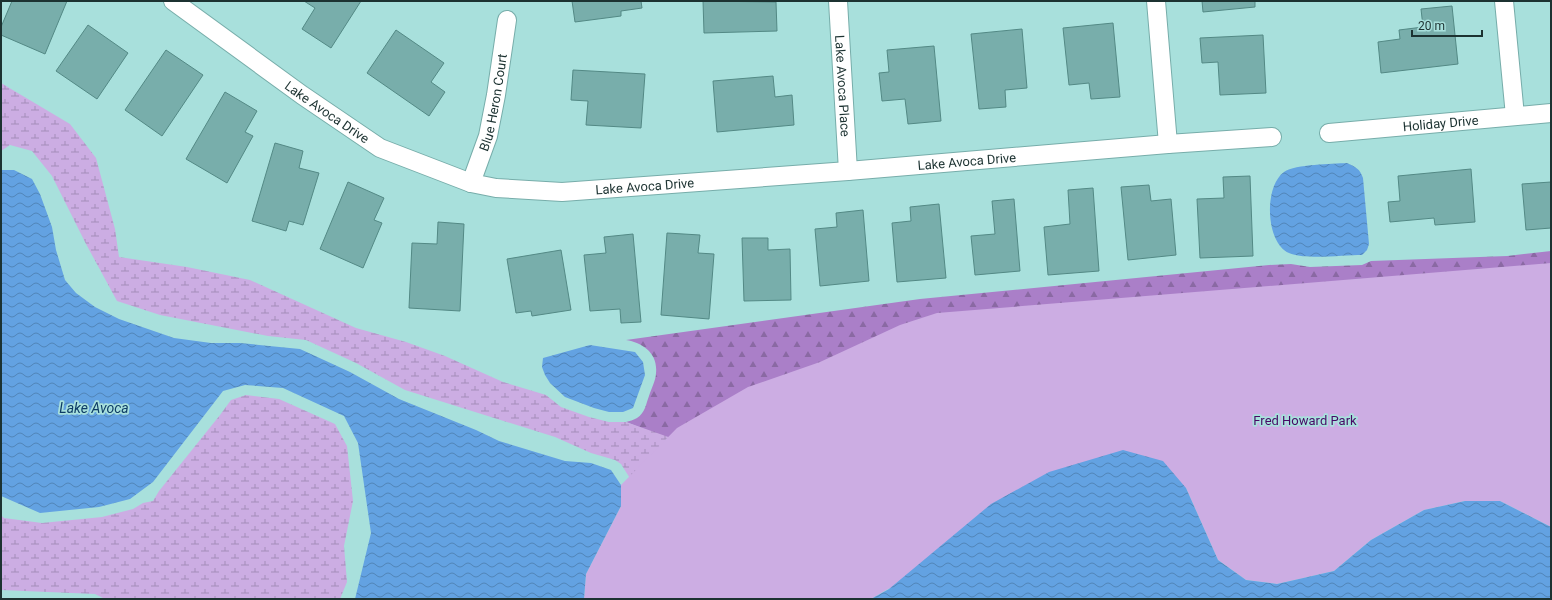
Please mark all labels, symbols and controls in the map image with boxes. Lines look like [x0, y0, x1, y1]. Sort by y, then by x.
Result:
scale bar [1412, 12, 1482, 38]
text: 20 m [1418, 19, 1445, 33]
street label: Lake Avoca Place [833, 35, 853, 137]
street label: Blue Heron Court [476, 53, 509, 153]
street label: Lake Avoca Drive [282, 78, 372, 146]
street label: Holiday Drive [1402, 112, 1479, 134]
street label: Lake Avoca Drive [917, 149, 1017, 173]
street label: Lake Avoca Drive [595, 175, 695, 197]
water label: Lake Avoca [59, 400, 129, 416]
park label: Fred Howard Park [1253, 413, 1357, 428]

